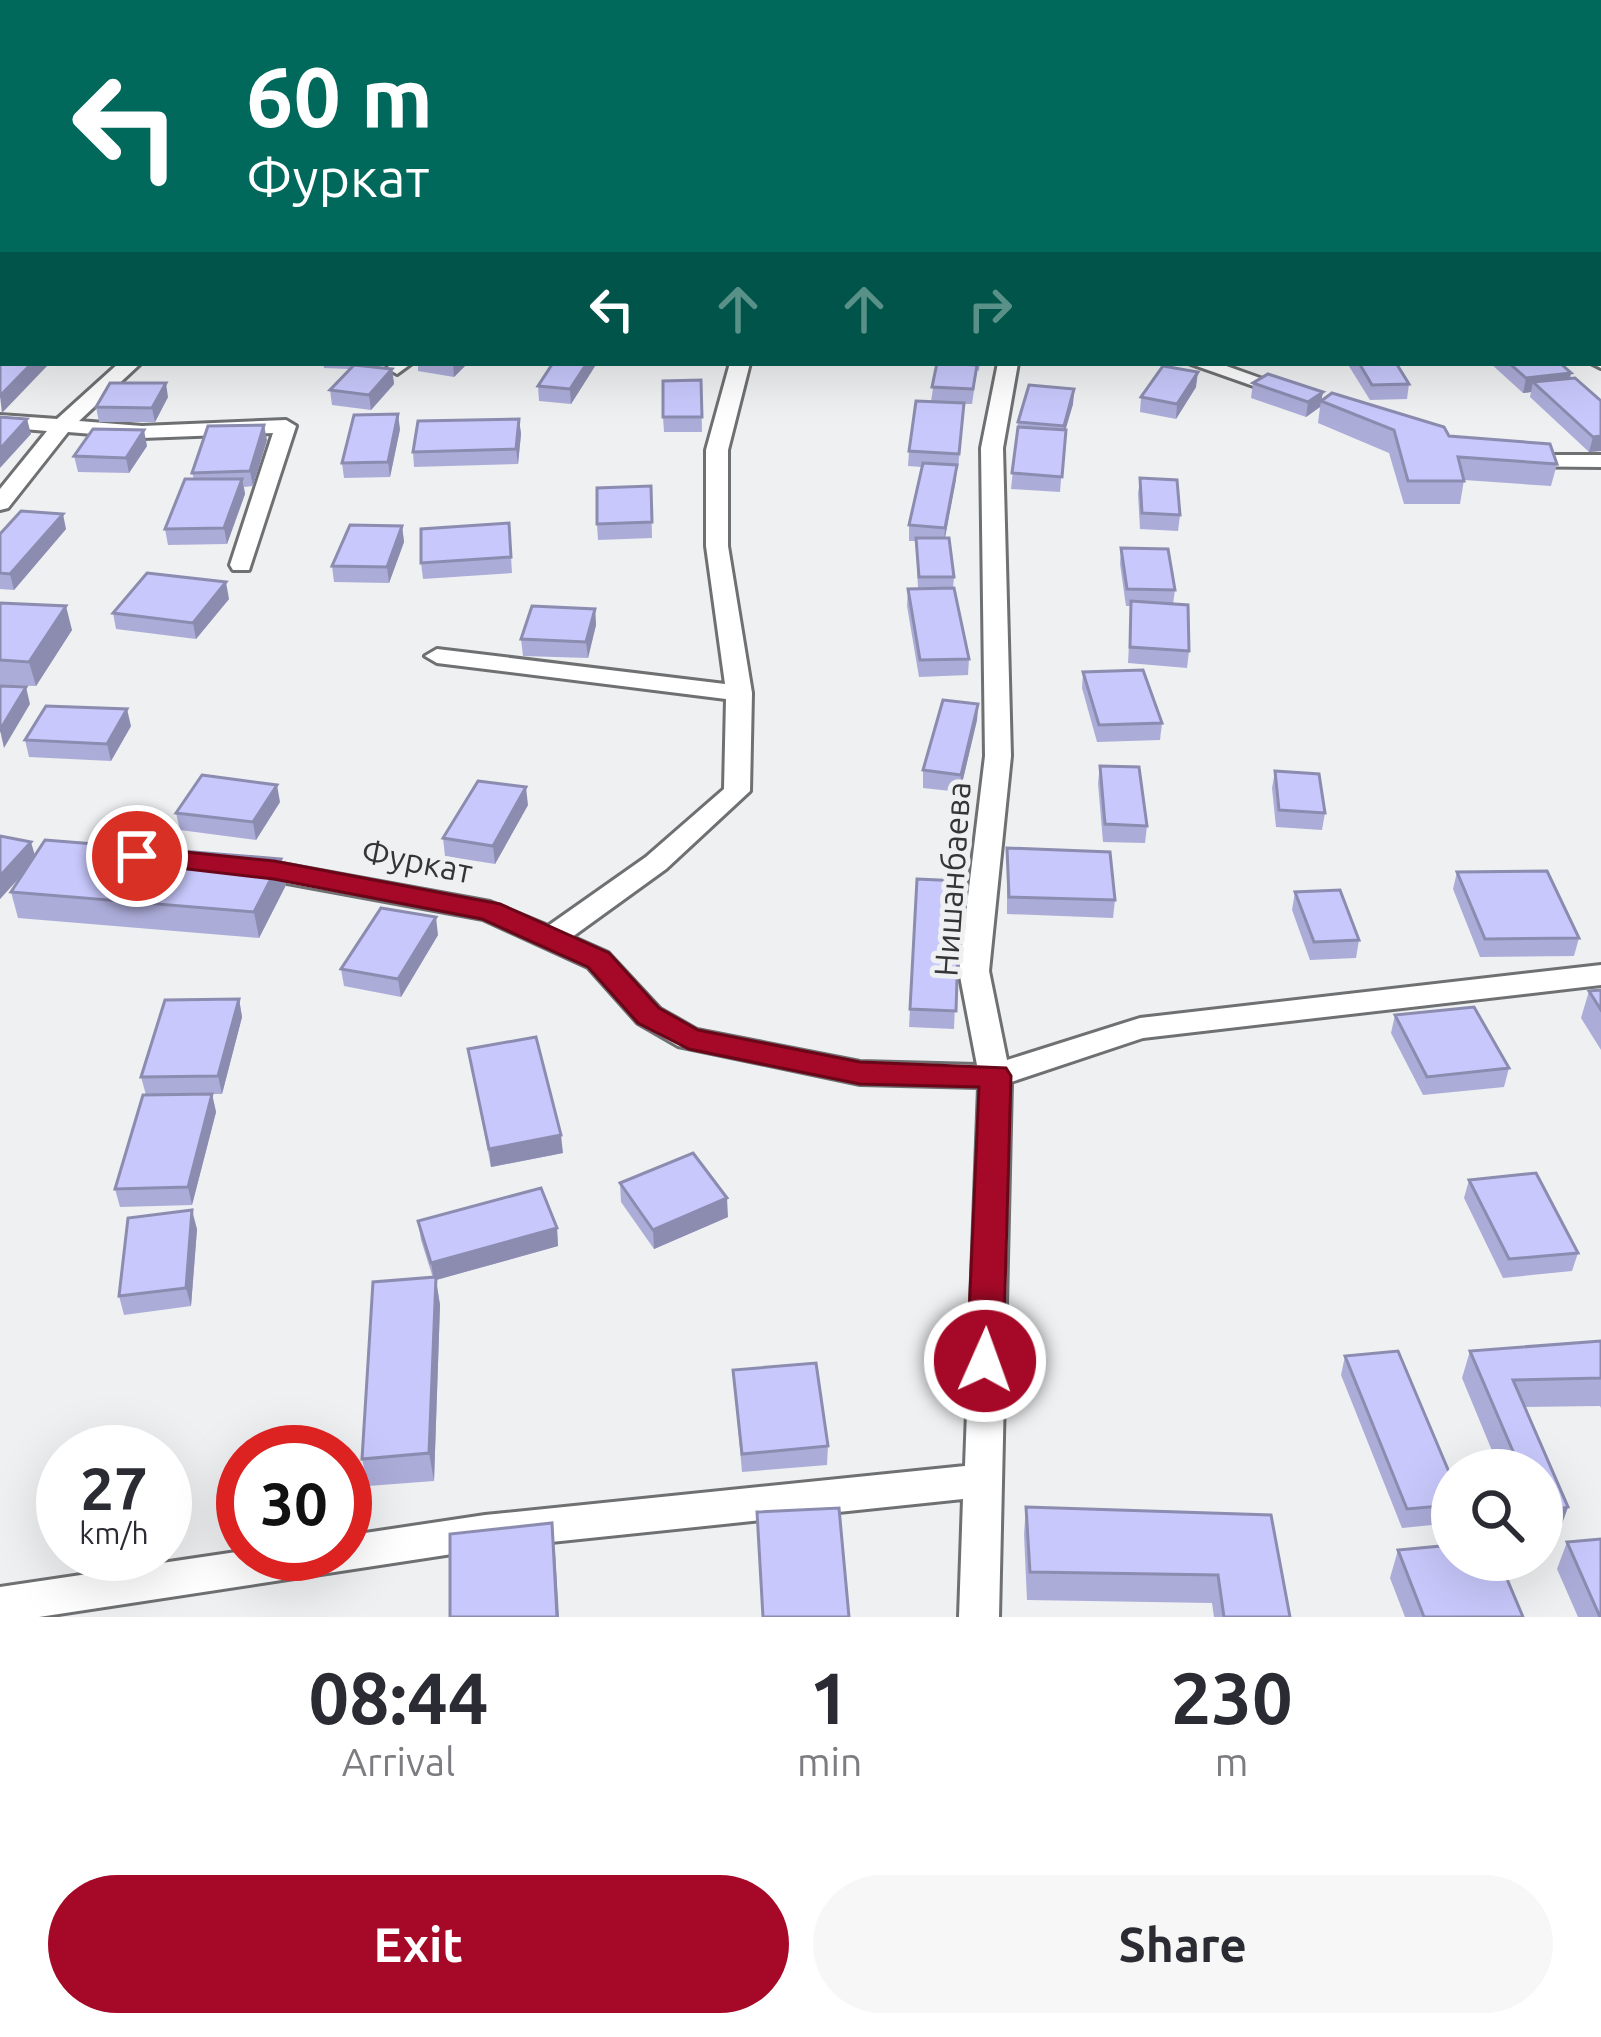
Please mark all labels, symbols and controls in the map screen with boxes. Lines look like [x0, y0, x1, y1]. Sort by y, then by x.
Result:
icon: left [48, 48, 204, 204]
text: 60 m [246, 49, 433, 143]
text: Фуркат [246, 147, 430, 207]
icon: left [579, 276, 645, 342]
icon: ahead [705, 276, 771, 342]
icon: ahead [831, 276, 897, 342]
icon: right [957, 276, 1023, 342]
street label: Нишанбаева [926, 780, 977, 978]
pin [86, 805, 188, 907]
icon: arrive [104, 823, 170, 889]
street label: Фуркат [358, 832, 476, 889]
position arrow [922, 1298, 1048, 1424]
speed limit sign: 30 [216, 1425, 372, 1581]
map controls [1431, 1449, 1563, 1581]
button: search [1431, 1449, 1563, 1581]
text: 27 [80, 1454, 148, 1521]
text: km/h [79, 1516, 149, 1550]
text: 08:44 [308, 1657, 489, 1738]
text: 1 [809, 1657, 850, 1738]
text: 230 [1171, 1657, 1293, 1738]
text: Arrival [342, 1740, 455, 1783]
text: min [797, 1740, 862, 1783]
text: m [1215, 1740, 1248, 1783]
button: Exit [48, 1875, 789, 2013]
button: Share [813, 1875, 1553, 2013]

